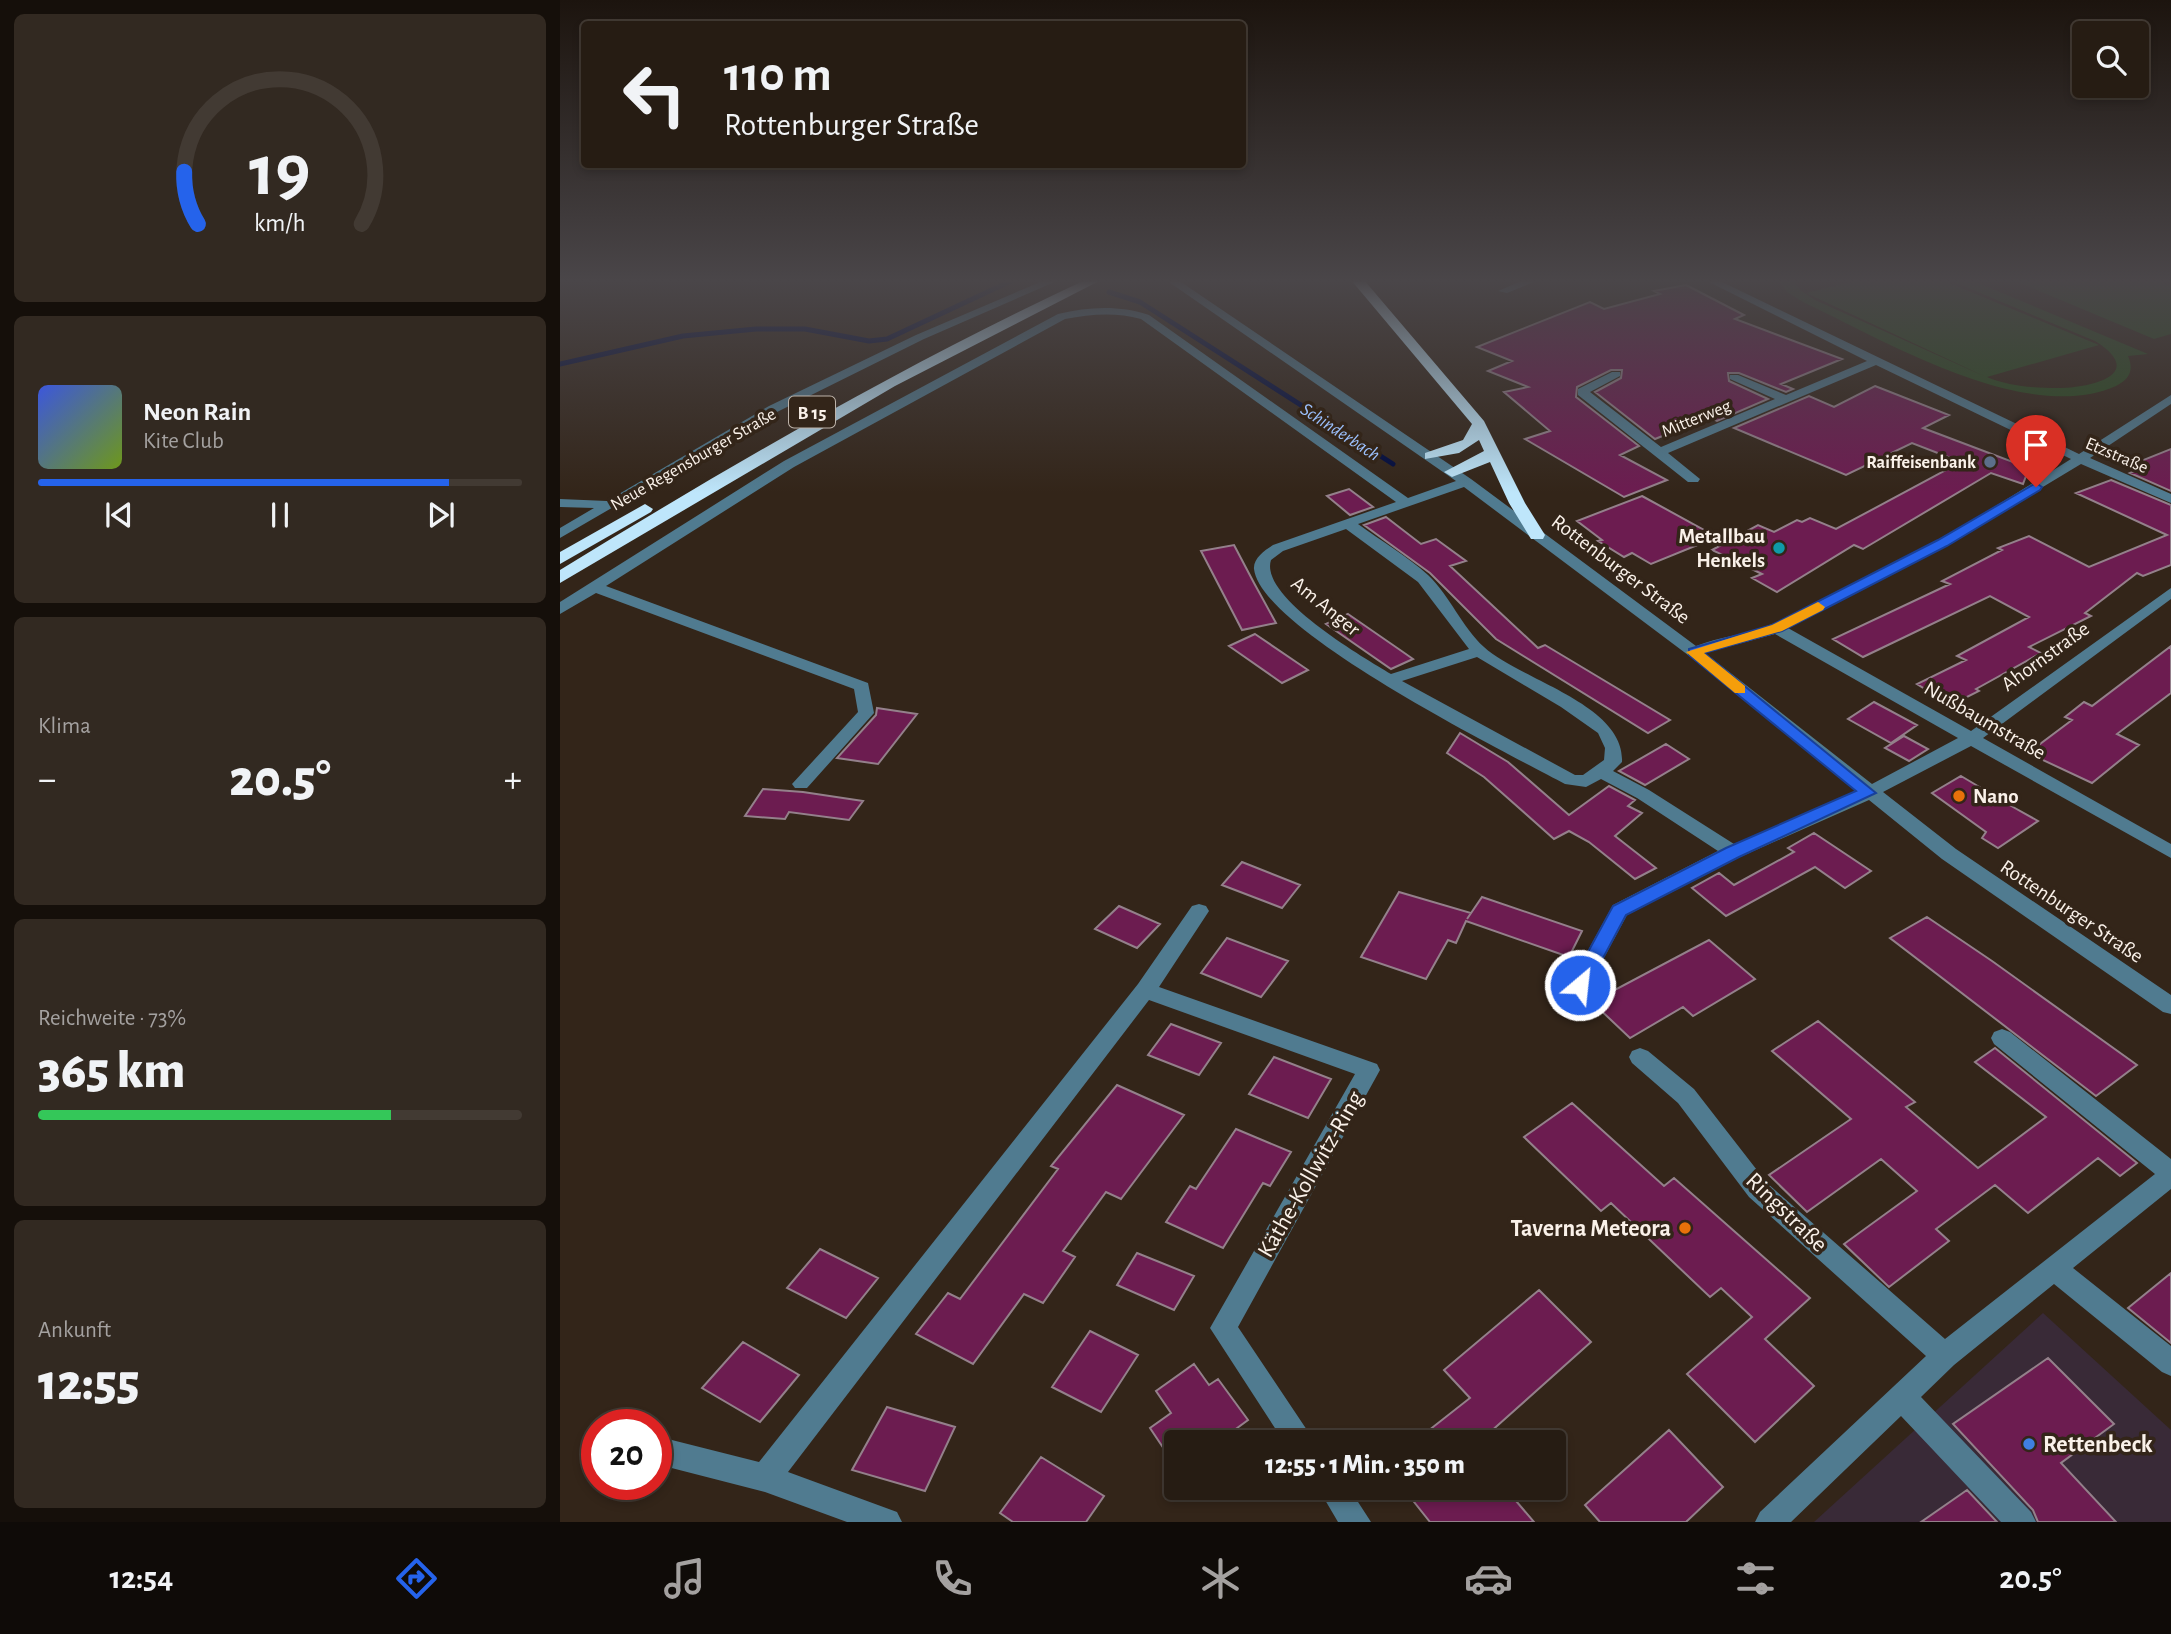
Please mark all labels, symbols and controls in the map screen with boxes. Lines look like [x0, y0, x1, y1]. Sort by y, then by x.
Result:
map controls [2072, 21, 2149, 98]
button: search [2072, 21, 2149, 98]
icon: left [609, 49, 700, 140]
text: 110 m [724, 51, 832, 100]
text: Rottenburger Straße [724, 109, 979, 141]
text: 19 [249, 136, 311, 209]
text: km/h [254, 211, 306, 236]
road number: B 15 [789, 396, 835, 428]
street label: Mitterweg [1659, 397, 1734, 441]
text: Neon Rain [143, 399, 251, 425]
water label: Schinderbach [1297, 400, 1383, 465]
street label: Neue Regensburger Straße [608, 405, 779, 515]
pin [2006, 415, 2066, 487]
icon: arrive [2017, 426, 2055, 464]
text: Kite Club [143, 430, 224, 453]
street label: Etzstraße [2083, 435, 2151, 477]
place label: Raiffeisenbank [1866, 454, 1976, 472]
marker: Raiffeisenbank [1982, 454, 1998, 470]
icon: previous [100, 496, 138, 534]
icon: pause [261, 496, 299, 534]
icon: next [422, 496, 460, 534]
street label: Rottenburger Straße [1548, 511, 1694, 628]
place label: Metallbau Henkels [1678, 526, 1765, 571]
marker: Metallbau Henkels [1771, 540, 1787, 556]
street label: Am Anger [1287, 573, 1364, 640]
street label: Ahornstraße [1998, 618, 2093, 695]
street label: Nußbaumstraße [1920, 677, 2049, 764]
text: Klima [38, 715, 91, 738]
text: 20.5° [229, 753, 331, 805]
text: − [38, 761, 56, 799]
text: + [504, 761, 522, 799]
place label: Nano [1973, 786, 2019, 807]
marker: Nano [1951, 788, 1967, 804]
street label: Rottenburger Straße [1997, 856, 2147, 967]
position arrow [1543, 948, 1617, 1022]
text: Reichweite · 73% [38, 1007, 186, 1030]
text: 365 km [38, 1045, 185, 1097]
street label: Käthe-Kollwitz-Ring [1254, 1087, 1368, 1262]
street label: Ringstraße [1741, 1168, 1832, 1257]
place label: Taverna Meteora [1510, 1217, 1671, 1241]
marker: Taverna Meteora [1677, 1220, 1693, 1236]
text: Ankunft [38, 1319, 111, 1342]
text: 12:55 [38, 1357, 139, 1409]
speed limit sign: 20 [581, 1409, 672, 1500]
place label: Rettenbeck [2043, 1433, 2153, 1457]
marker: Rettenbeck [2021, 1436, 2037, 1452]
text: 12:55 · 1 Min. · 350 m [1265, 1452, 1465, 1478]
icon: directions [392, 1554, 441, 1603]
icon: music [660, 1554, 709, 1603]
icon: phone [928, 1554, 977, 1603]
icon: climate [1196, 1554, 1245, 1603]
icon: car [1464, 1554, 1513, 1603]
icon: filters [1731, 1554, 1780, 1603]
text: 12:54 [109, 1562, 173, 1594]
text: 20.5° [1999, 1562, 2062, 1594]

